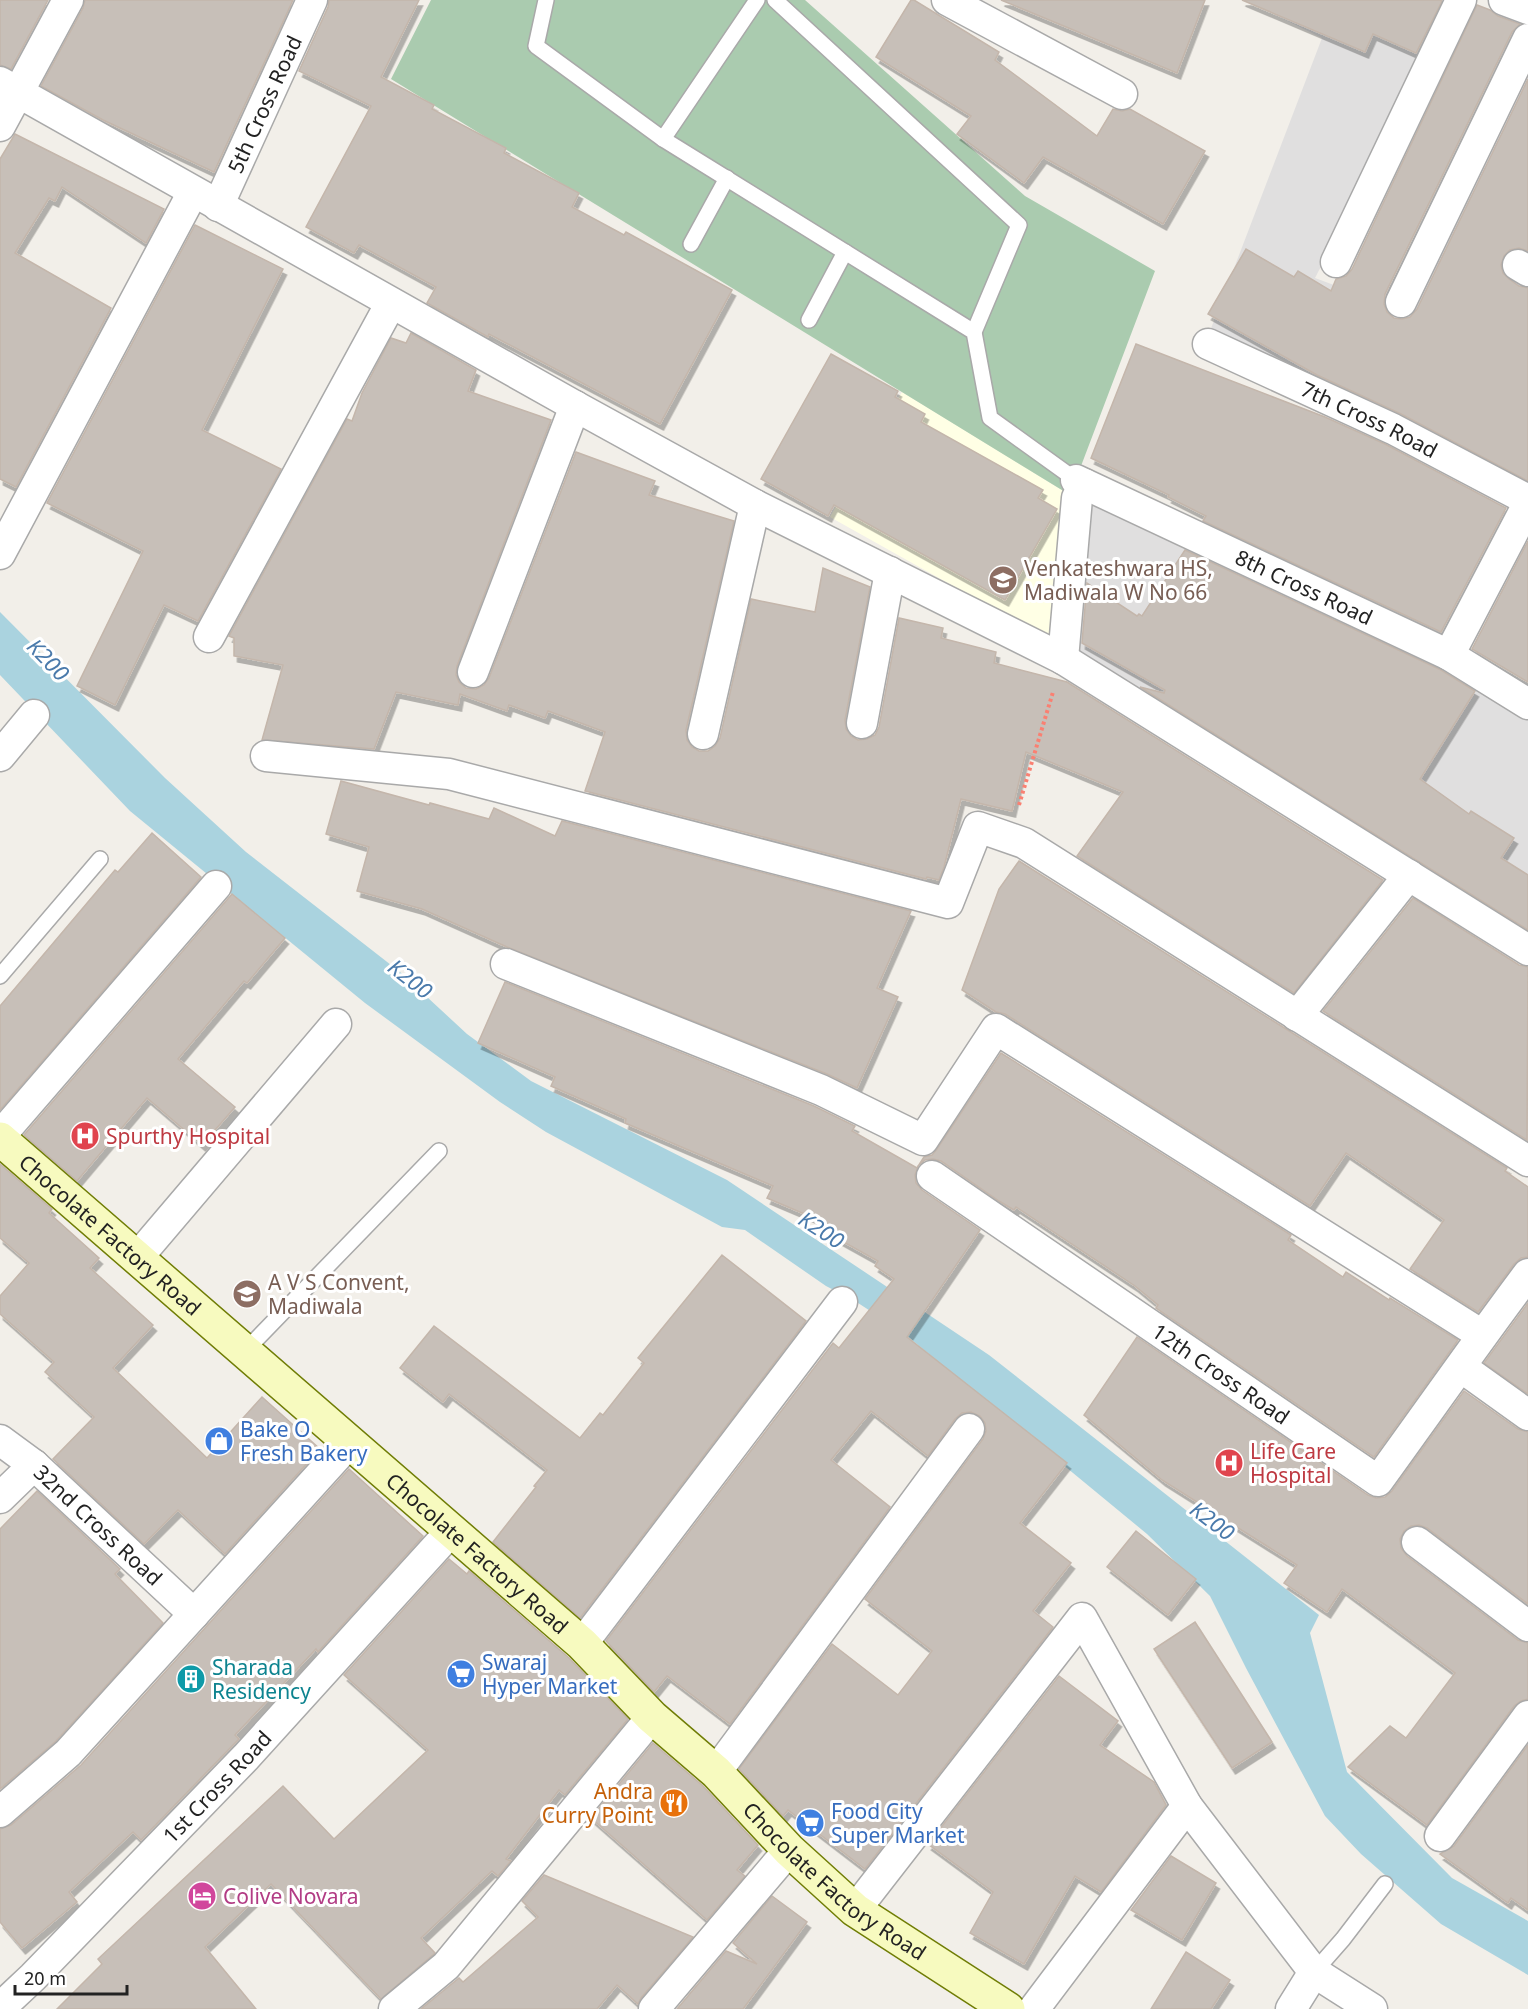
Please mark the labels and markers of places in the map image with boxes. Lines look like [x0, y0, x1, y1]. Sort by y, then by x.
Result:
place label: Venkateshwara HS, Madiwala W No 66 [1024, 554, 1213, 606]
school or university icon: Venkateshwara HS, Madiwala W No 66 [987, 564, 1019, 596]
hospital icon: Spurthy Hospital [69, 1120, 101, 1152]
place label: Spurthy Hospital [106, 1122, 270, 1150]
place label: A V S Convent, Madiwala [268, 1268, 410, 1320]
school or university icon: A V S Convent, Madiwala [231, 1278, 263, 1310]
place label: Bake O Fresh Bakery [240, 1415, 368, 1467]
shop icon: Bake O Fresh Bakery [203, 1425, 235, 1457]
place label: Life Care Hospital [1250, 1437, 1336, 1489]
hospital icon: Life Care Hospital [1213, 1447, 1245, 1479]
place label: Swaraj Hyper Market [482, 1648, 618, 1700]
place label: Sharada Residency [212, 1653, 311, 1705]
supermarket icon: Swaraj Hyper Market [445, 1658, 477, 1690]
building icon: Sharada Residency [175, 1663, 207, 1695]
place label: Andra Curry Point [542, 1777, 653, 1829]
restaurant icon: Andra Curry Point [658, 1787, 690, 1819]
place label: Food City Super Market [831, 1797, 965, 1849]
supermarket icon: Food City Super Market [794, 1807, 826, 1839]
hotel icon: Colive Novara [186, 1880, 218, 1912]
place label: Colive Novara [223, 1882, 359, 1910]

